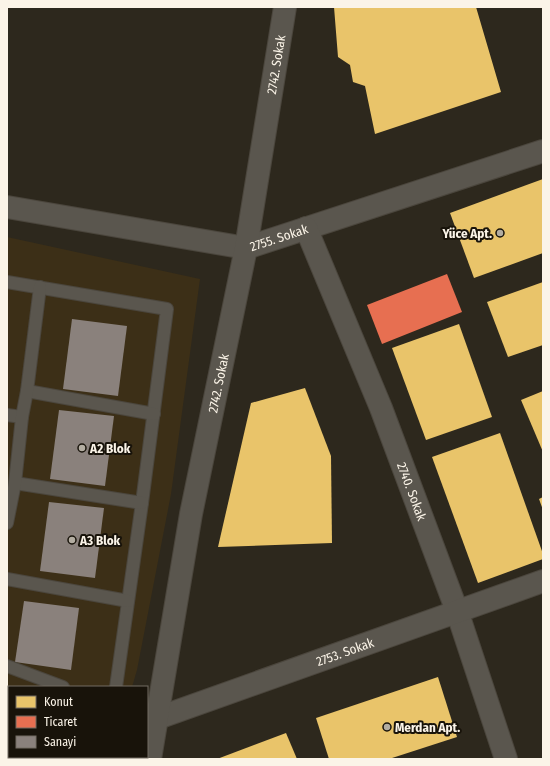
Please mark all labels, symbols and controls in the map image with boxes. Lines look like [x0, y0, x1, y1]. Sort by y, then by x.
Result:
street label: 2742. Sokak [264, 33, 289, 95]
street label: 2755. Sokak [248, 221, 311, 254]
place label: Yüce Apt. [441, 226, 492, 241]
marker: Yüce Apt. [495, 228, 505, 238]
street label: 2742. Sokak [205, 352, 232, 414]
place label: A2 Blok [89, 441, 131, 456]
marker: A2 Blok [77, 443, 87, 453]
street label: 2740. Sokak [394, 460, 430, 524]
place label: A3 Blok [79, 533, 121, 548]
marker: A3 Blok [67, 535, 77, 545]
street label: 2753. Sokak [314, 635, 377, 669]
legend [8, 686, 148, 758]
text: Konut [44, 695, 73, 709]
text: Ticaret [44, 715, 77, 729]
place label: Merdan Apt. [395, 720, 460, 735]
marker: Merdan Apt. [382, 722, 392, 732]
text: Sanayi [44, 735, 76, 749]

